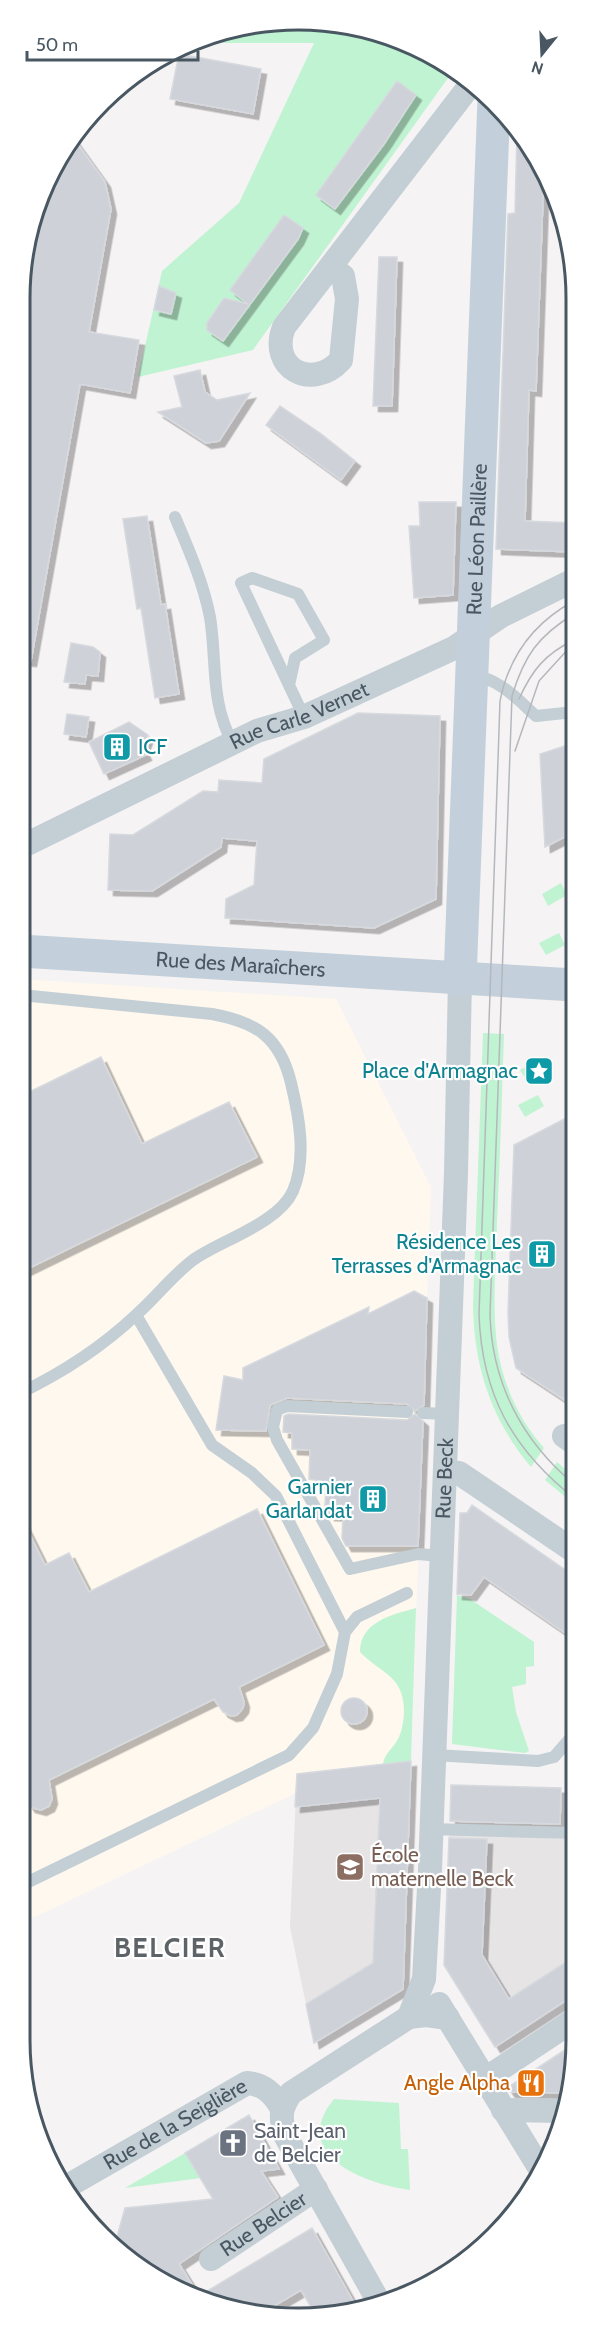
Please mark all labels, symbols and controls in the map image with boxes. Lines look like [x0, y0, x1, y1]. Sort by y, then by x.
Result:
scale bar [27, 24, 198, 62]
north arrow [512, 24, 572, 84]
text: 50 m [36, 34, 78, 56]
text: N [529, 57, 546, 79]
street label: Rue Léon Paillère [461, 463, 492, 616]
street label: Rue Carle Vernet [225, 676, 372, 754]
building icon: ICF [101, 731, 133, 763]
place label: ICF [138, 734, 167, 759]
street label: Rue des Maraîchers [155, 946, 326, 982]
place icon: Place d'Armagnac [523, 1055, 555, 1087]
place label: Place d'Armagnac [362, 1058, 518, 1083]
place label: Résidence Les Terrasses d'Armagnac [332, 1229, 521, 1278]
building icon: Résidence Les Terrasses d'Armagnac [526, 1238, 558, 1270]
street label: Rue Beck [430, 1437, 458, 1519]
place label: Garnier Garlandat [266, 1474, 352, 1523]
building icon: Garnier Garlandat [357, 1483, 389, 1515]
place label: École maternelle Beck [371, 1842, 514, 1891]
school or university icon: École maternelle Beck [334, 1851, 366, 1883]
district label: BELCIER [114, 1931, 226, 1964]
restaurant icon: Angle Alpha [515, 2067, 547, 2099]
place label: Angle Alpha [404, 2070, 510, 2095]
street label: Rue de la Seiglière [99, 2073, 251, 2175]
place label: Saint-Jean de Belcier [254, 2118, 346, 2167]
church icon: Saint-Jean de Belcier [217, 2127, 249, 2159]
street label: Rue Belcier [215, 2186, 311, 2261]

